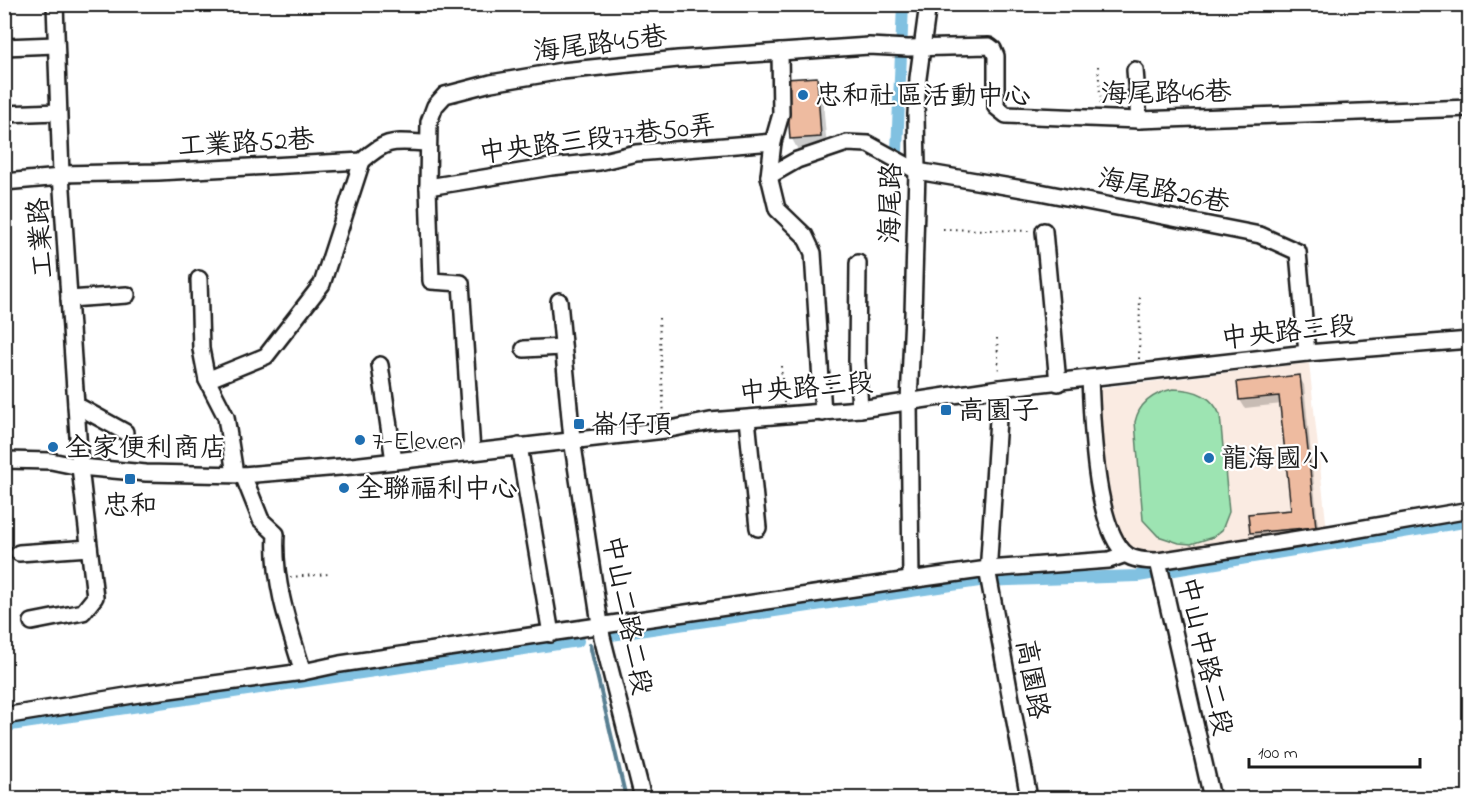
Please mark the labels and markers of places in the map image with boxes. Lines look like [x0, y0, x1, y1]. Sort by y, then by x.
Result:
place label: 忠和社區活動中心 [815, 78, 1031, 117]
marker: 忠和社區活動中心 [796, 88, 810, 102]
place label: 高園子 [958, 393, 1039, 432]
marker: 高園子 [939, 403, 953, 417]
place label: 崙仔頂 [591, 407, 672, 446]
marker: 崙仔頂 [572, 417, 586, 431]
place label: 7-Eleven [372, 423, 463, 462]
place label: 全家便利商店 [65, 430, 227, 469]
marker: 7-Eleven [353, 433, 367, 447]
marker: 全家便利商店 [46, 440, 60, 454]
place label: 龍海國小 [1221, 441, 1329, 480]
marker: 龍海國小 [1202, 451, 1216, 465]
place label: 全聯福利中心 [356, 471, 518, 510]
marker: 忠和 [123, 472, 137, 486]
marker: 全聯福利中心 [337, 481, 351, 495]
place label: 忠和 [103, 488, 157, 527]

